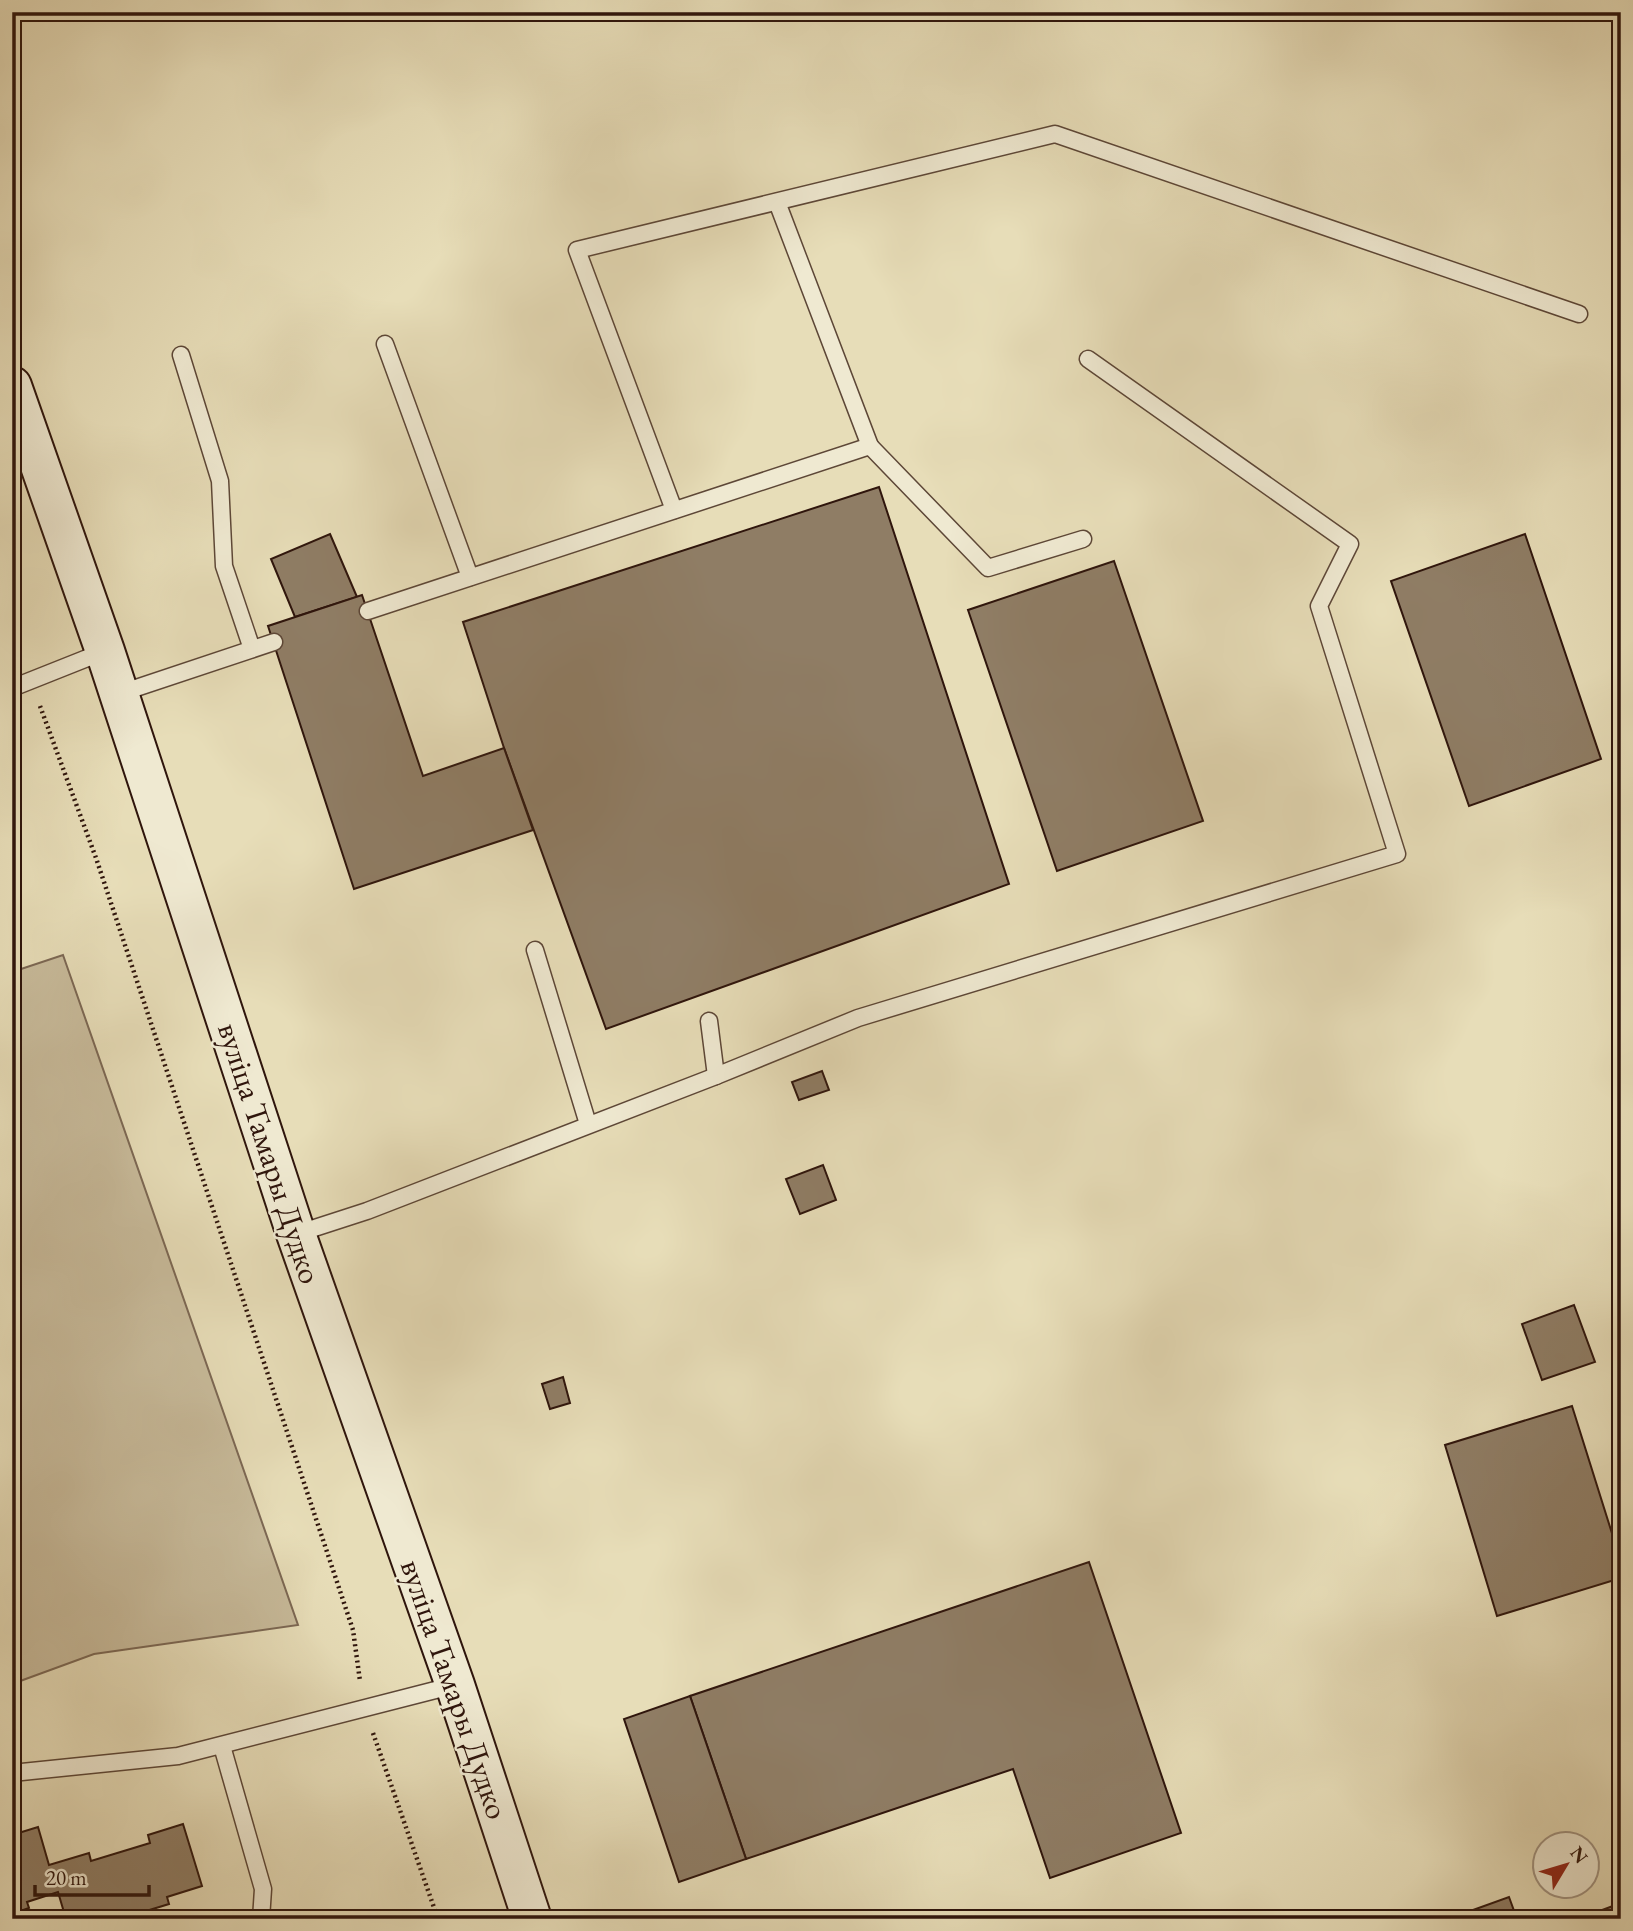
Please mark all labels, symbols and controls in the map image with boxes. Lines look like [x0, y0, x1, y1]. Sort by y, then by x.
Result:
street label: вуліца Тамары Дудко [208, 1017, 332, 1289]
street label: вуліца Тамары Дудко [391, 1553, 519, 1825]
north arrow [1532, 1829, 1602, 1899]
text: N [1564, 1841, 1594, 1869]
scale bar [35, 1854, 149, 1898]
text: 20 m [46, 1864, 87, 1891]

